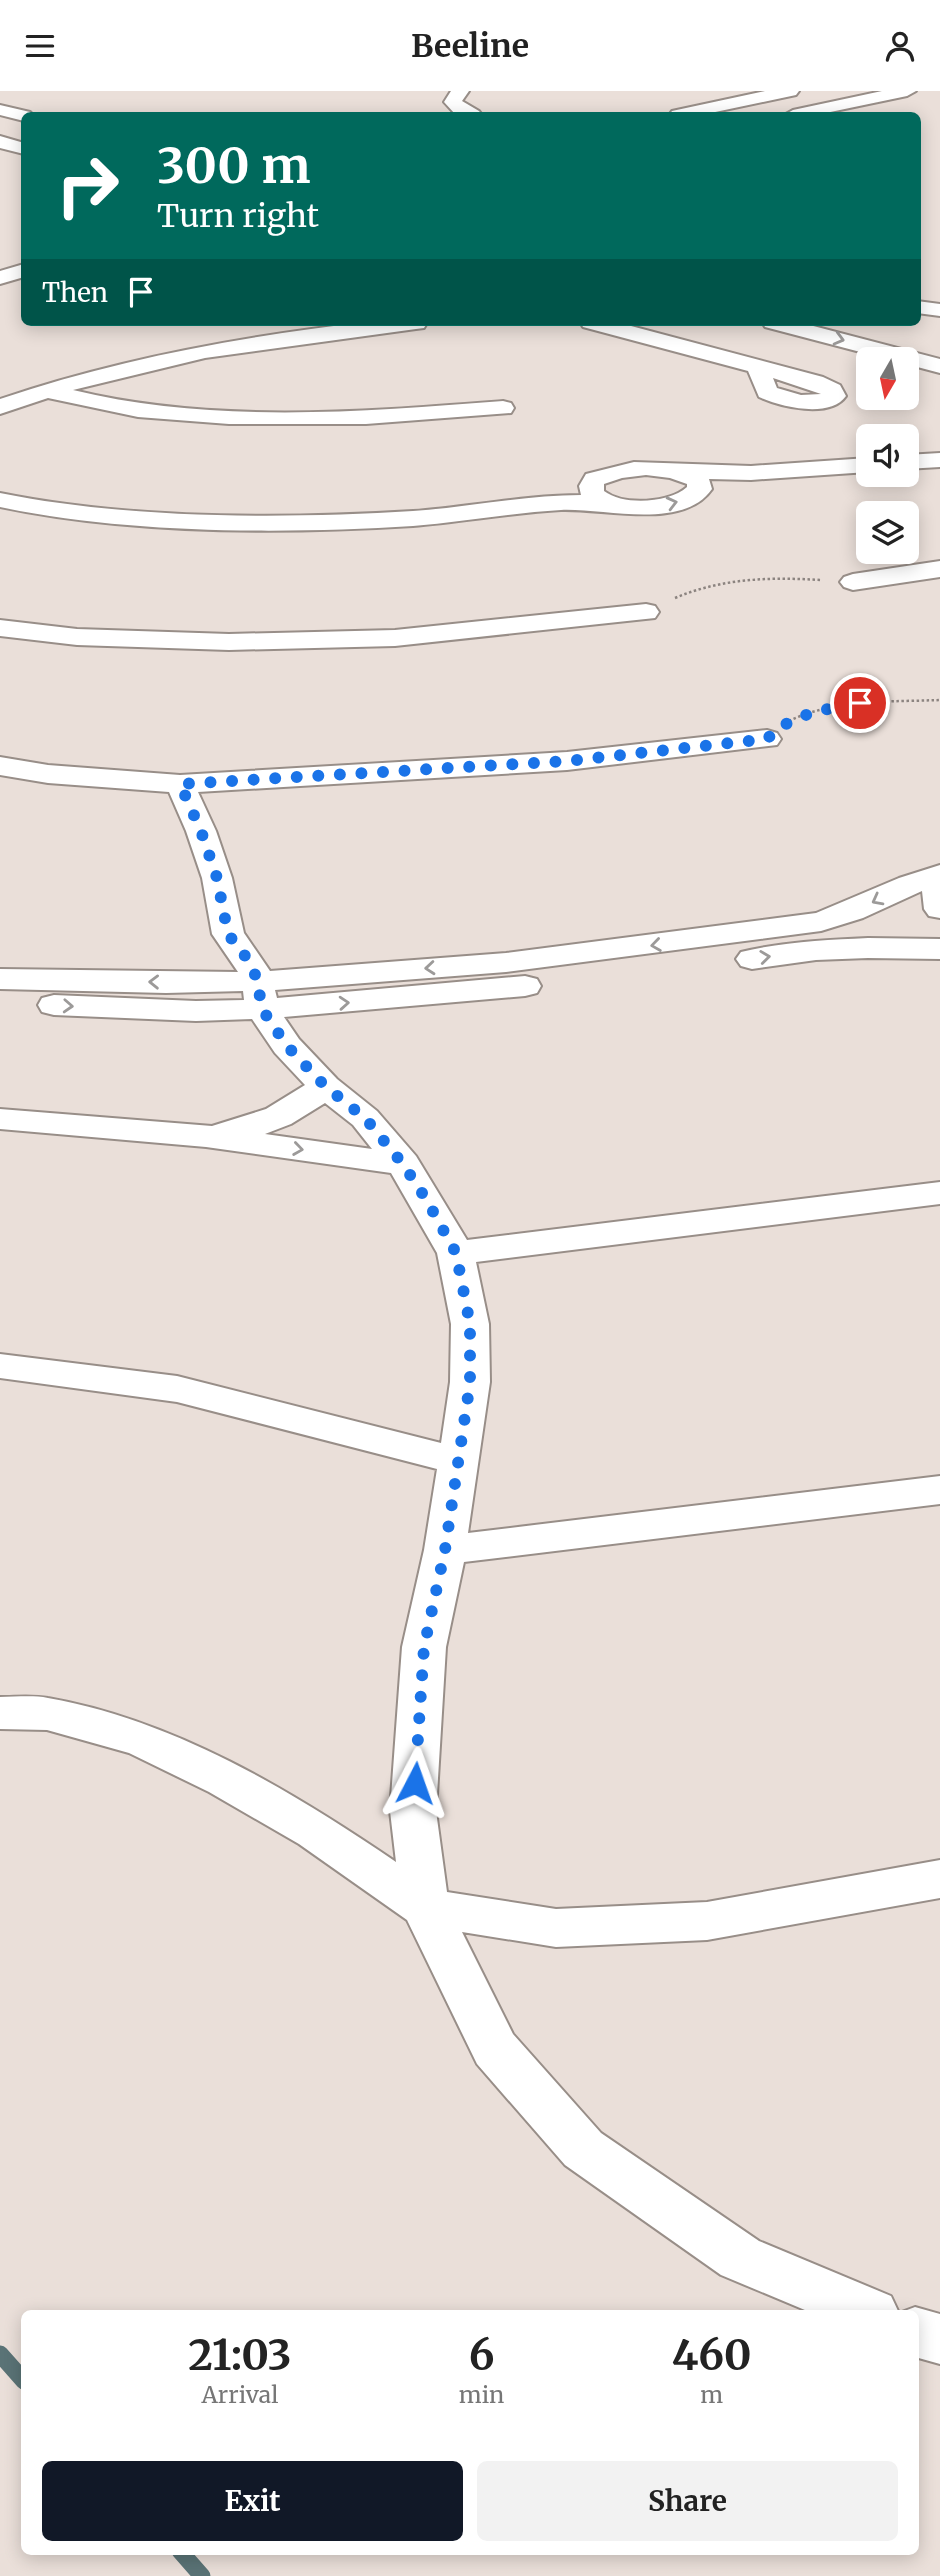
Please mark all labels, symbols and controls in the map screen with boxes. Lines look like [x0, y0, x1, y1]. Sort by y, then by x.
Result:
text: Beeline [411, 26, 529, 66]
icon: menu [21, 27, 59, 65]
icon: person [881, 27, 919, 65]
text: 300 m [157, 135, 311, 196]
icon: right [42, 140, 133, 231]
text: Turn right [157, 196, 319, 236]
icon: arrive [122, 273, 160, 311]
text: Then [42, 276, 108, 309]
one-way arrow [833, 331, 845, 345]
north arrow [856, 347, 919, 409]
map controls [856, 347, 919, 564]
button: sound [856, 424, 919, 487]
one-way arrow [666, 497, 678, 511]
button: layers [856, 501, 919, 564]
pin [830, 673, 890, 733]
icon: arrive [841, 684, 879, 722]
one-way arrow [872, 892, 884, 905]
one-way arrow [650, 937, 662, 952]
one-way arrow [759, 949, 771, 964]
one-way arrow [424, 960, 435, 975]
one-way arrow [148, 974, 158, 990]
one-way arrow [339, 996, 350, 1011]
one-way arrow [63, 998, 74, 1013]
one-way arrow [292, 1142, 303, 1157]
position arrow [378, 1746, 452, 1820]
text: 21:03 [188, 2329, 291, 2381]
text: 6 [469, 2329, 495, 2381]
text: 460 [672, 2329, 752, 2381]
text: Arrival [202, 2380, 278, 2409]
text: min [459, 2380, 504, 2409]
text: m [700, 2380, 723, 2409]
button: Exit [42, 2461, 463, 2541]
button: Share [477, 2461, 898, 2541]

